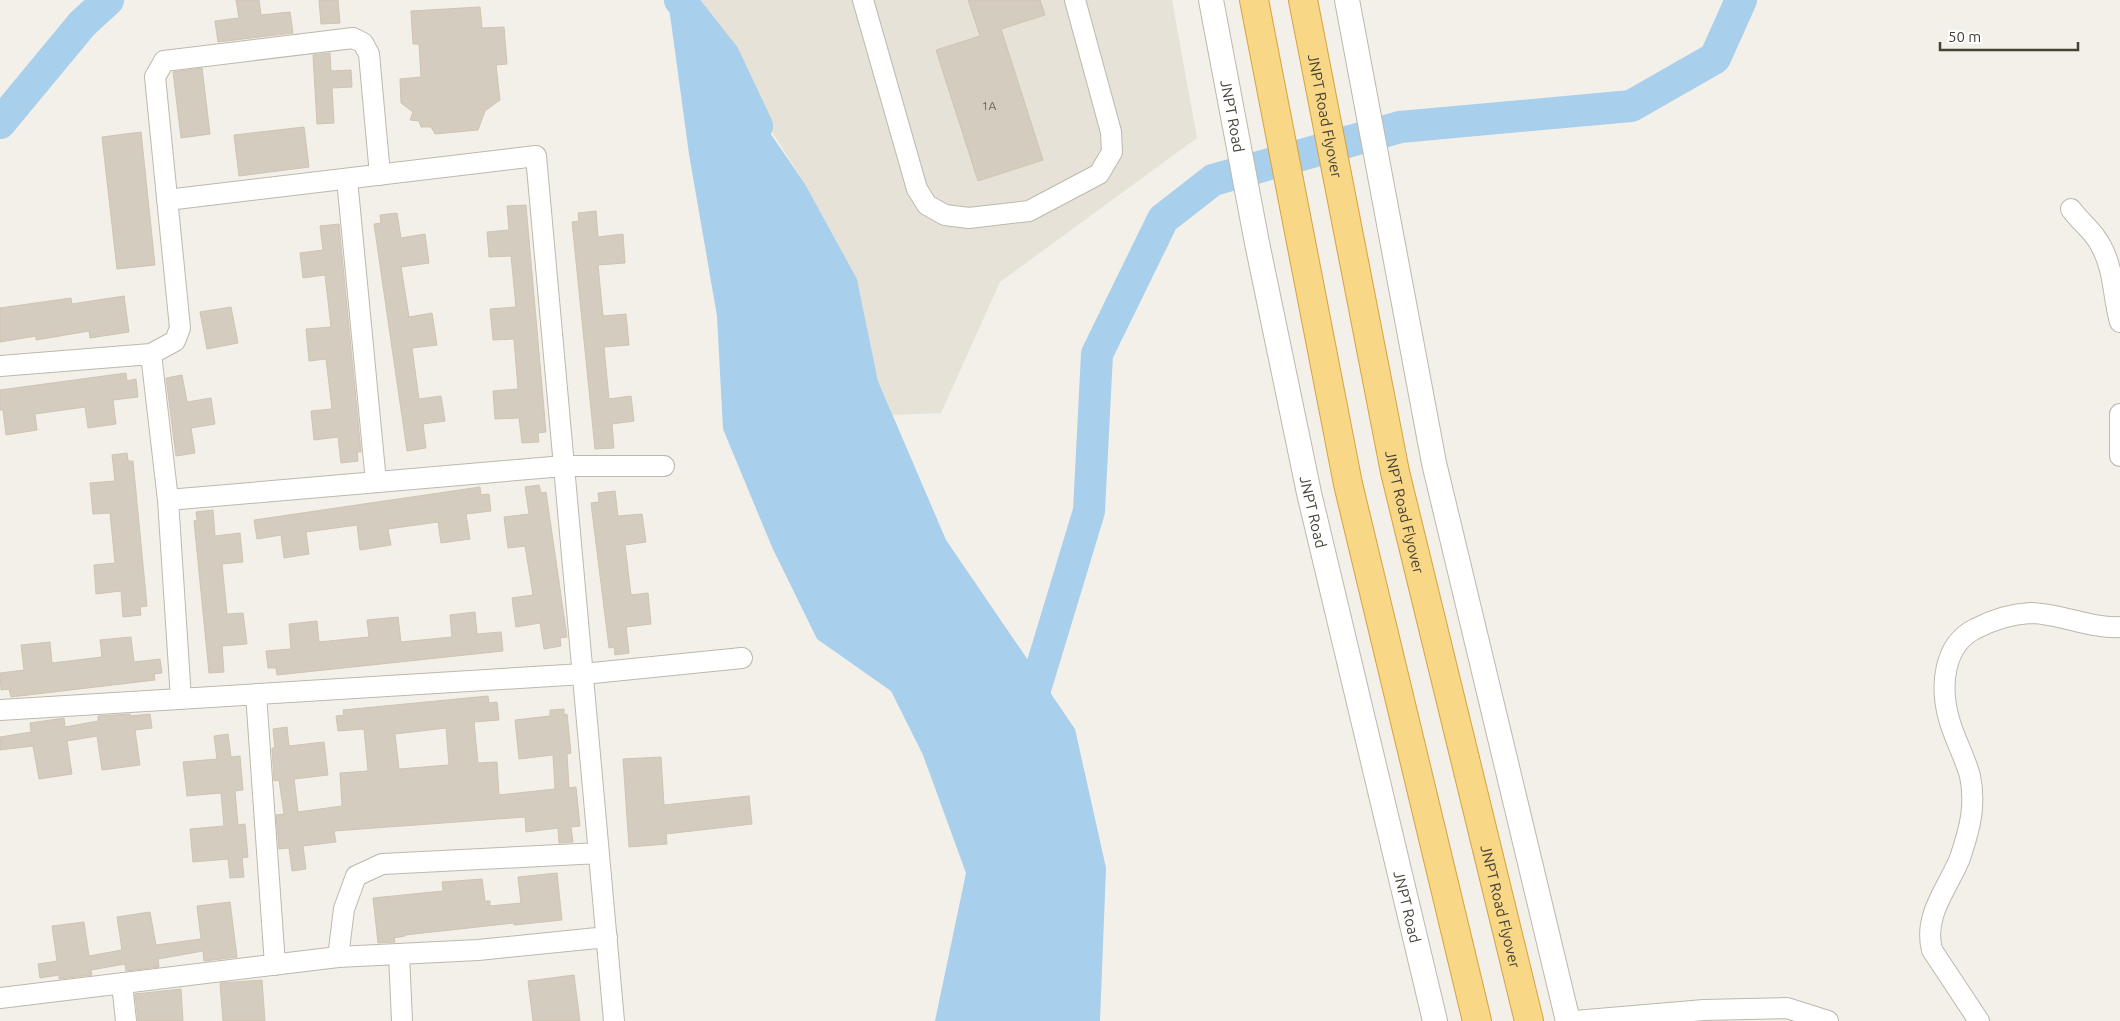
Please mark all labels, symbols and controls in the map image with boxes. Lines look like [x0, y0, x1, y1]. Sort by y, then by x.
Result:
scale bar [1940, 20, 2078, 52]
text: 50 m [1948, 28, 1981, 45]
street label: JNPT Road Flyover [1305, 52, 1346, 180]
street label: JNPT Road [1218, 78, 1248, 154]
house number: 1A [982, 99, 996, 112]
street label: JNPT Road Flyover [1382, 449, 1428, 575]
street label: JNPT Road [1297, 474, 1330, 550]
street label: JNPT Road Flyover [1478, 843, 1524, 970]
street label: JNPT Road [1391, 869, 1425, 944]

